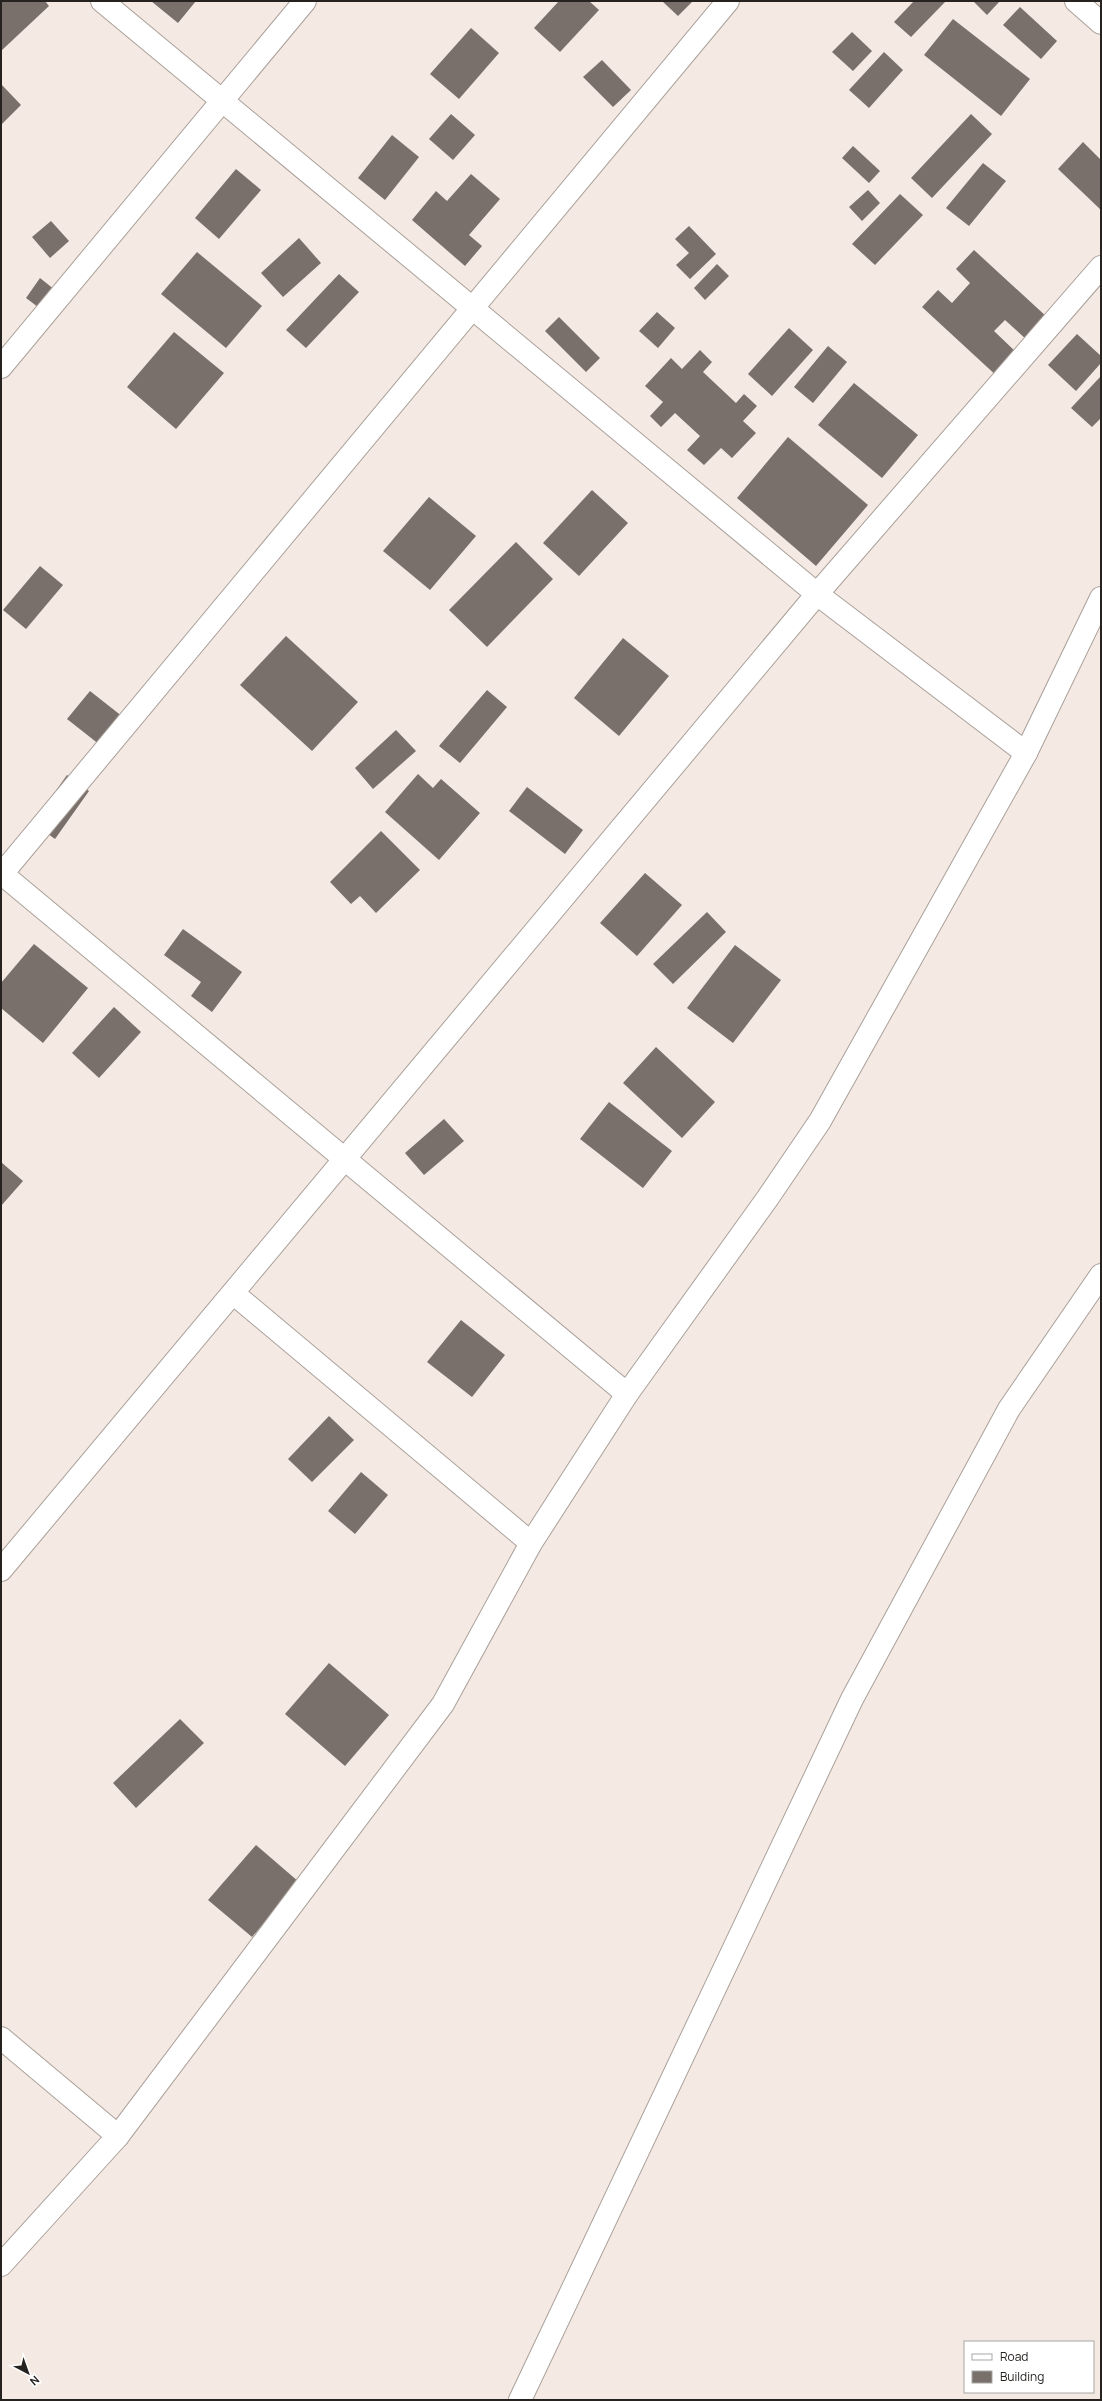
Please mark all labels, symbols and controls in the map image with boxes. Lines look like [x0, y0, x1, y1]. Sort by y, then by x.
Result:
legend [964, 2341, 1094, 2393]
text: Road [1000, 2348, 1028, 2365]
north arrow [8, 2353, 48, 2393]
text: Building [1000, 2368, 1044, 2385]
text: N [27, 2373, 43, 2389]

